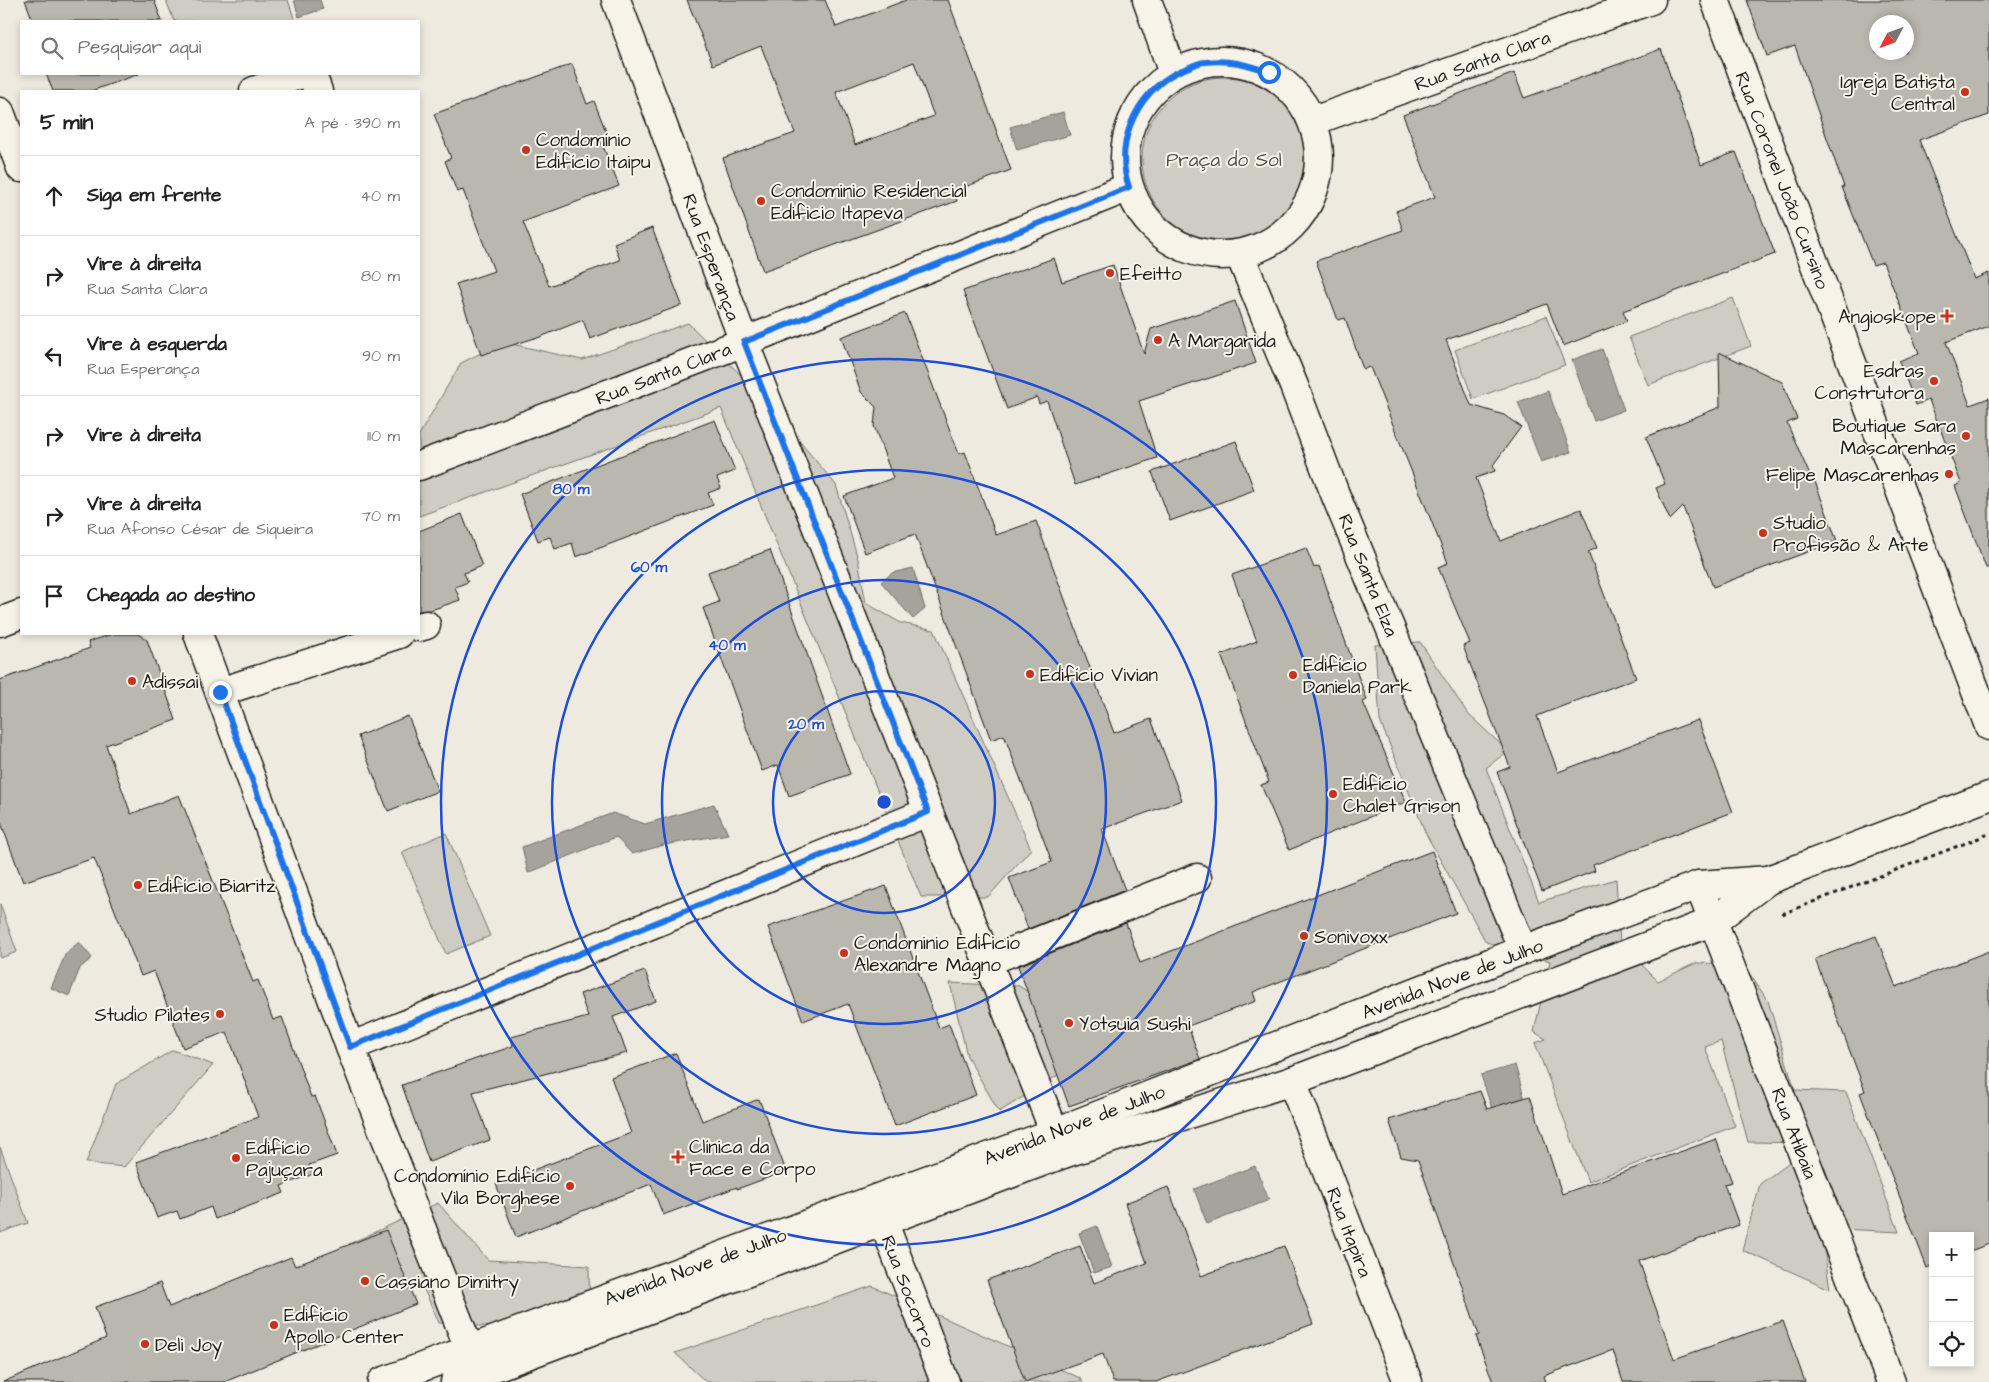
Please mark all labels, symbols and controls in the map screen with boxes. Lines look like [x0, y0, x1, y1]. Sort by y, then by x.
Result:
north arrow [1869, 15, 1914, 60]
search box [20, 20, 420, 75]
street label: Rua Santa Clara [1411, 24, 1555, 99]
icon: search [38, 34, 66, 62]
text: Pesquisar aqui [78, 34, 201, 61]
route start [1258, 61, 1281, 84]
street label: Rua Coronel João Cursino [1728, 68, 1836, 294]
place label: Igreja Batista Central [1840, 69, 1955, 118]
marker: Igreja Batista Central [1959, 86, 1971, 98]
text: 5 min [40, 108, 93, 137]
text: A pé · 390 m [305, 112, 400, 134]
place label: Condomínio Edifício Itaipu [536, 127, 651, 176]
marker: Condomínio Edifício Itaipu [520, 144, 532, 156]
park label: Praça do Sol [1166, 147, 1282, 174]
place label: Condominio Residencial Edificio Itapeva [771, 178, 967, 227]
icon: ahead [40, 182, 68, 210]
text: Siga em frente [87, 182, 221, 209]
text: 40 m [360, 185, 400, 207]
street label: Rua Esperança [675, 190, 746, 325]
marker: Condominio Residencial Edificio Itapeva [755, 195, 767, 207]
text: Vire à direita [87, 251, 201, 278]
place label: Efeitto [1120, 261, 1182, 288]
icon: right [40, 262, 68, 290]
text: 80 m [361, 265, 400, 287]
marker: Efeitto [1104, 267, 1116, 279]
text: Rua Santa Clara [87, 278, 207, 300]
place label: Angioskope [1838, 304, 1936, 332]
marker: Angioskope [1940, 309, 1954, 323]
place label: A Margarida [1168, 328, 1276, 356]
text: Vire à esquerda [87, 331, 227, 358]
marker: A Margarida [1152, 334, 1164, 346]
street label: Rua Santa Clara [592, 336, 735, 413]
icon: left [40, 342, 68, 370]
text: 90 m [362, 345, 400, 367]
text: Rua Esperança [87, 358, 199, 380]
place label: Esdras Construtora [1814, 358, 1924, 407]
marker: Esdras Construtora [1928, 375, 1940, 387]
place label: Boutique Sara Mascarenhas [1832, 413, 1956, 462]
icon: right [40, 422, 68, 450]
text: Vire à direita [87, 422, 201, 449]
text: 110 m [367, 425, 400, 447]
marker: Boutique Sara Mascarenhas [1960, 430, 1972, 442]
place label: Felipe Mascarenhas [1766, 462, 1939, 489]
marker: Felipe Mascarenhas [1943, 468, 1955, 480]
text: 80 m [553, 479, 590, 500]
text: Vire à direita [87, 491, 201, 518]
icon: right [40, 502, 68, 530]
text: 70 m [361, 505, 400, 527]
street label: Rua Santa Elza [1331, 510, 1405, 641]
place label: Studio Profissão & Arte [1773, 510, 1928, 559]
text: Rua Afonso César de Siqueira [87, 518, 313, 540]
marker: Studio Profissão & Arte [1757, 527, 1769, 539]
text: 60 m [631, 557, 668, 578]
icon: arrive [40, 582, 68, 610]
text: Chegada ao destino [87, 582, 255, 609]
text: 40 m [708, 635, 746, 656]
place label: Edifício Daniela Park [1303, 652, 1412, 701]
place label: Edifício Vivian [1040, 662, 1158, 689]
marker: Edifício Vivian [1024, 668, 1036, 680]
place label: Adissai [142, 669, 199, 696]
marker: Edifício Daniela Park [1287, 669, 1299, 681]
marker: Adissai [126, 675, 138, 687]
route end [209, 681, 232, 704]
text: 20 m [787, 714, 824, 735]
place label: Edifício Chalet Grison [1343, 771, 1460, 820]
marker: Edifício Chalet Grison [1327, 788, 1339, 800]
centre of rings [875, 793, 893, 811]
place label: Edifício Biaritz [148, 873, 276, 900]
marker: Edifício Biaritz [132, 879, 144, 891]
place label: Sonivoxx [1314, 924, 1388, 951]
place label: Condominio Edificio Alexandre Magno [854, 930, 1020, 980]
marker: Sonivoxx [1298, 930, 1310, 942]
street label: Avenida Nove de Julho [1358, 932, 1547, 1026]
marker: Condominio Edificio Alexandre Magno [838, 947, 850, 959]
place label: Studio Pilates [94, 1002, 210, 1029]
marker: Studio Pilates [214, 1008, 226, 1020]
place label: Yotsuia Sushi [1079, 1011, 1191, 1038]
marker: Yotsuia Sushi [1063, 1017, 1075, 1029]
street label: Avenida Nove de Julho [980, 1078, 1169, 1172]
street label: Rua Atibaia [1764, 1084, 1824, 1184]
place label: Clínica da Face e Corpo [689, 1134, 816, 1183]
place label: Edifício Pajuçara [246, 1135, 323, 1184]
marker: Clínica da Face e Corpo [671, 1150, 685, 1164]
marker: Edifício Pajuçara [230, 1152, 242, 1164]
place label: Condomínio Edifício Vila Borghese [394, 1163, 560, 1213]
marker: Condomínio Edifício Vila Borghese [564, 1180, 576, 1192]
street label: Rua Itapira [1319, 1184, 1378, 1282]
street label: Avenida Nove de Julho [600, 1222, 791, 1313]
street label: Rua Socorro [874, 1232, 941, 1352]
map controls [1929, 1232, 1974, 1367]
button: + [1929, 1232, 1974, 1277]
place label: Cassiano Dimitry [375, 1269, 520, 1297]
marker: Cassiano Dimitry [359, 1275, 371, 1287]
button: − [1929, 1277, 1974, 1322]
place label: Edifício Apollo Center [284, 1302, 404, 1351]
marker: Edifício Apollo Center [268, 1319, 280, 1331]
button: locate [1929, 1322, 1974, 1367]
place label: Deli Joy [155, 1332, 223, 1360]
marker: Deli Joy [139, 1338, 151, 1350]

